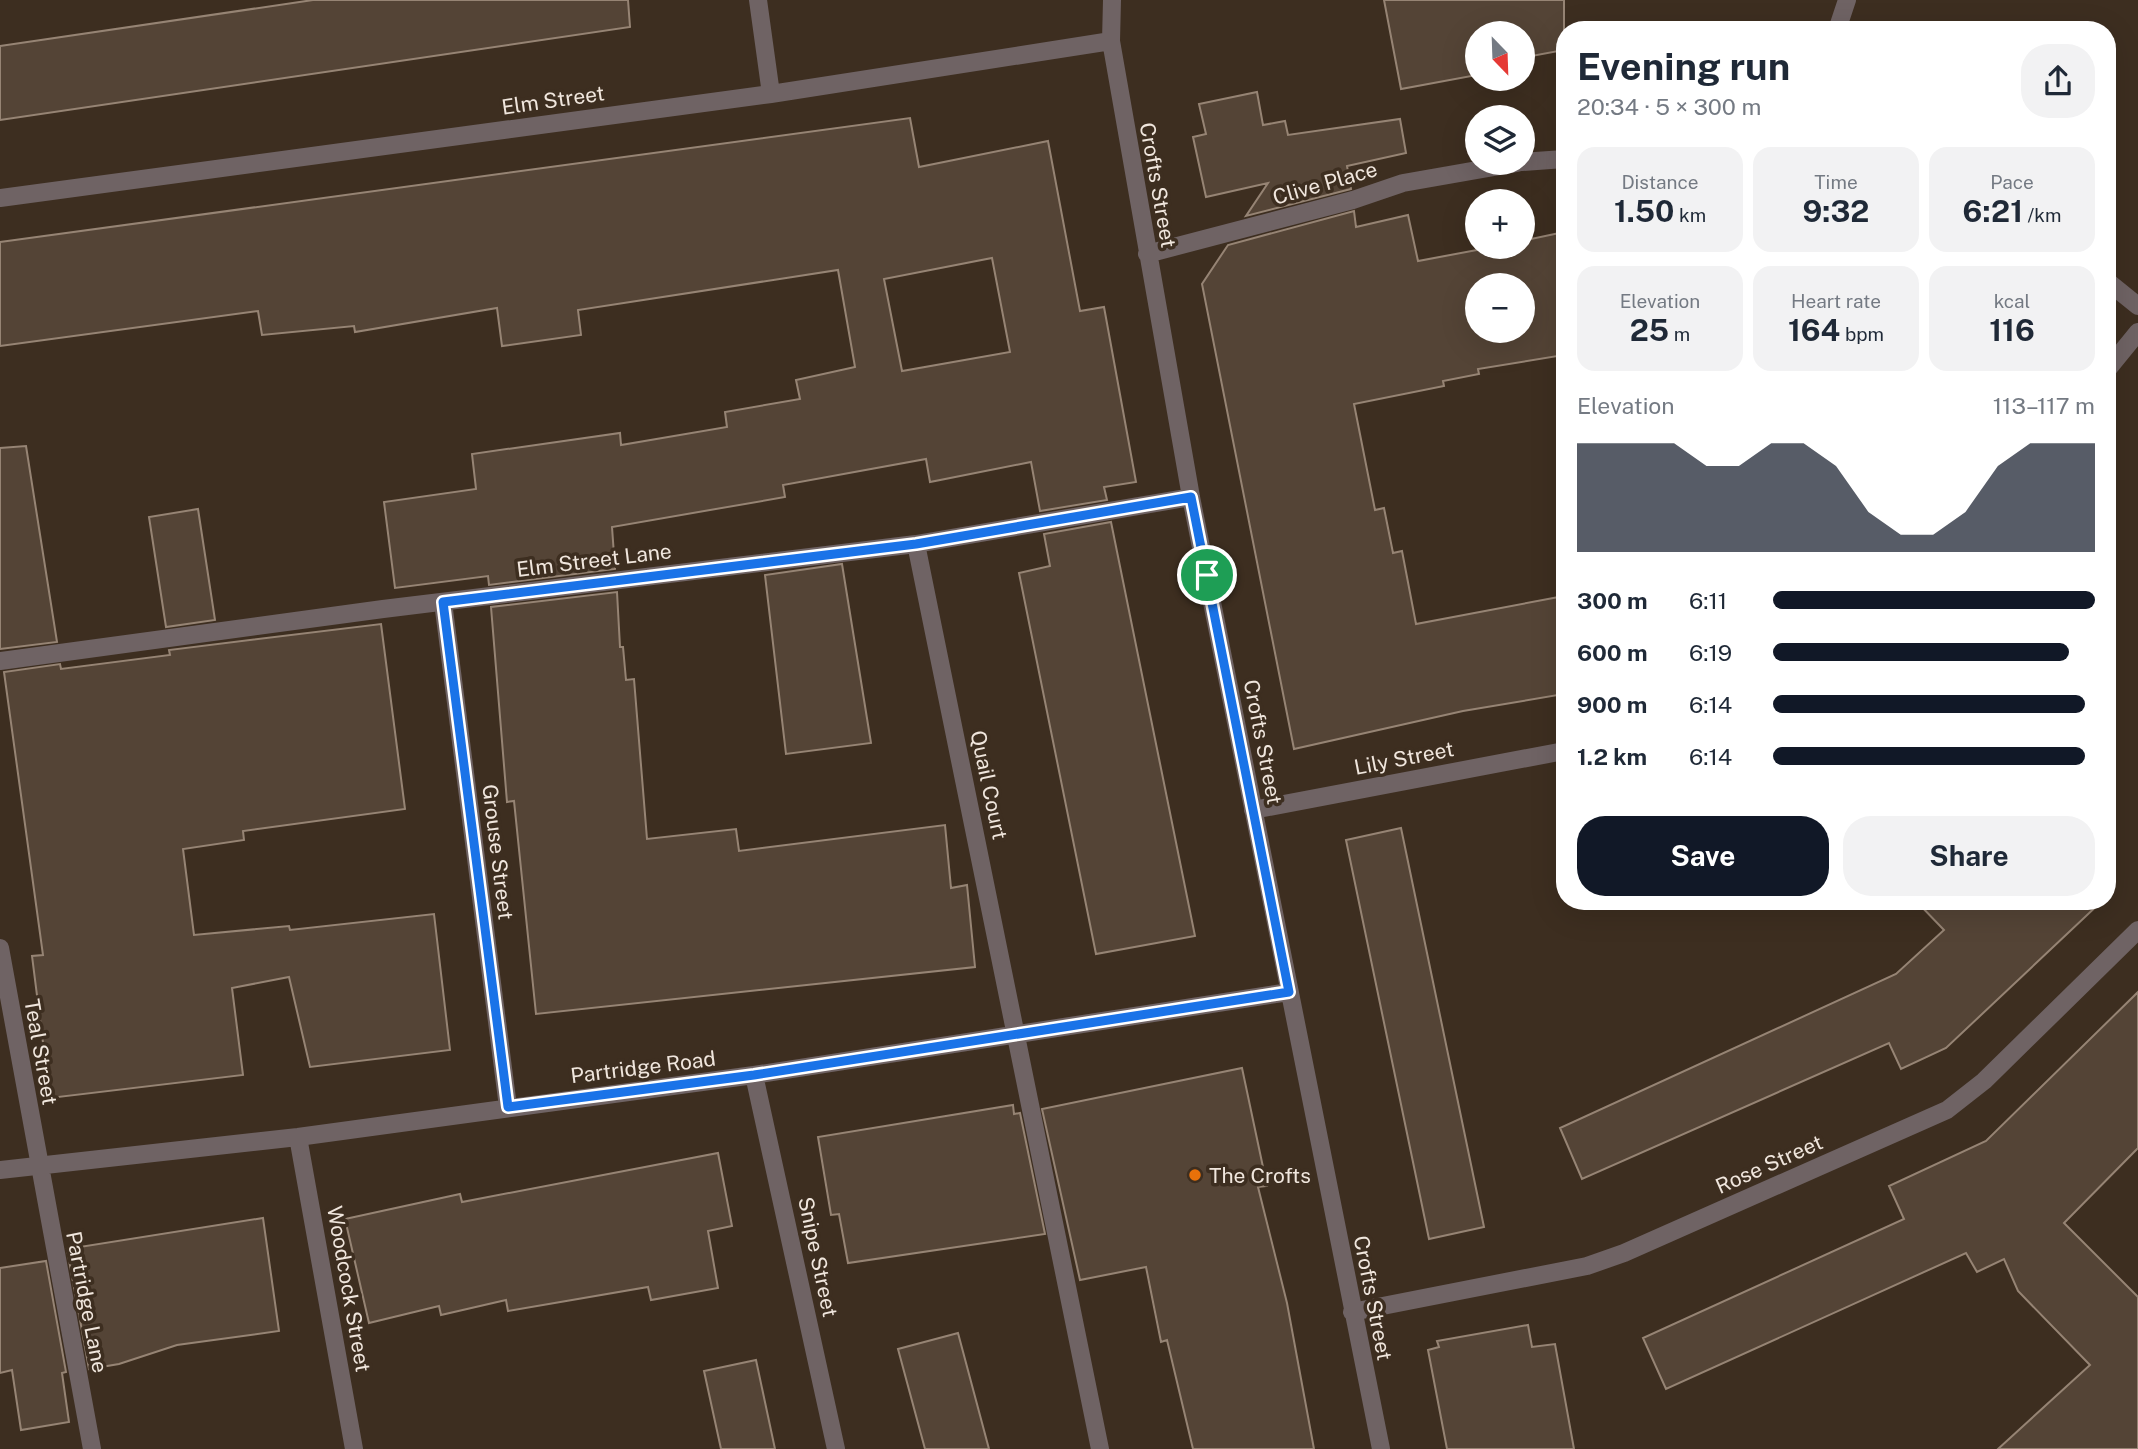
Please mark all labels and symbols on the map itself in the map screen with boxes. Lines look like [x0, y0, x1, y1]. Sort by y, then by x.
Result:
north arrow [1465, 21, 1535, 91]
street label: Elm Street [500, 80, 606, 120]
street label: Crofts Street [1135, 120, 1181, 250]
street label: Clive Place [1270, 156, 1380, 210]
street label: Elm Street Lane [515, 538, 673, 582]
pin [1177, 545, 1237, 605]
street label: Crofts Street [1239, 677, 1287, 807]
street label: Quail Court [965, 728, 1013, 842]
street label: Lily Street [1352, 736, 1456, 780]
street label: Grouse Street [477, 783, 519, 921]
street label: Teal Street [19, 997, 63, 1107]
street label: Partridge Road [569, 1046, 717, 1088]
street label: Rose Street [1712, 1129, 1826, 1199]
place label: The Crofts [1209, 1163, 1311, 1188]
marker: The Crofts [1187, 1167, 1203, 1183]
street label: Snipe Street [793, 1195, 843, 1319]
street label: Woodcock Street [322, 1204, 376, 1374]
street label: Partridge Lane [61, 1229, 113, 1375]
street label: Crofts Street [1349, 1233, 1397, 1363]

